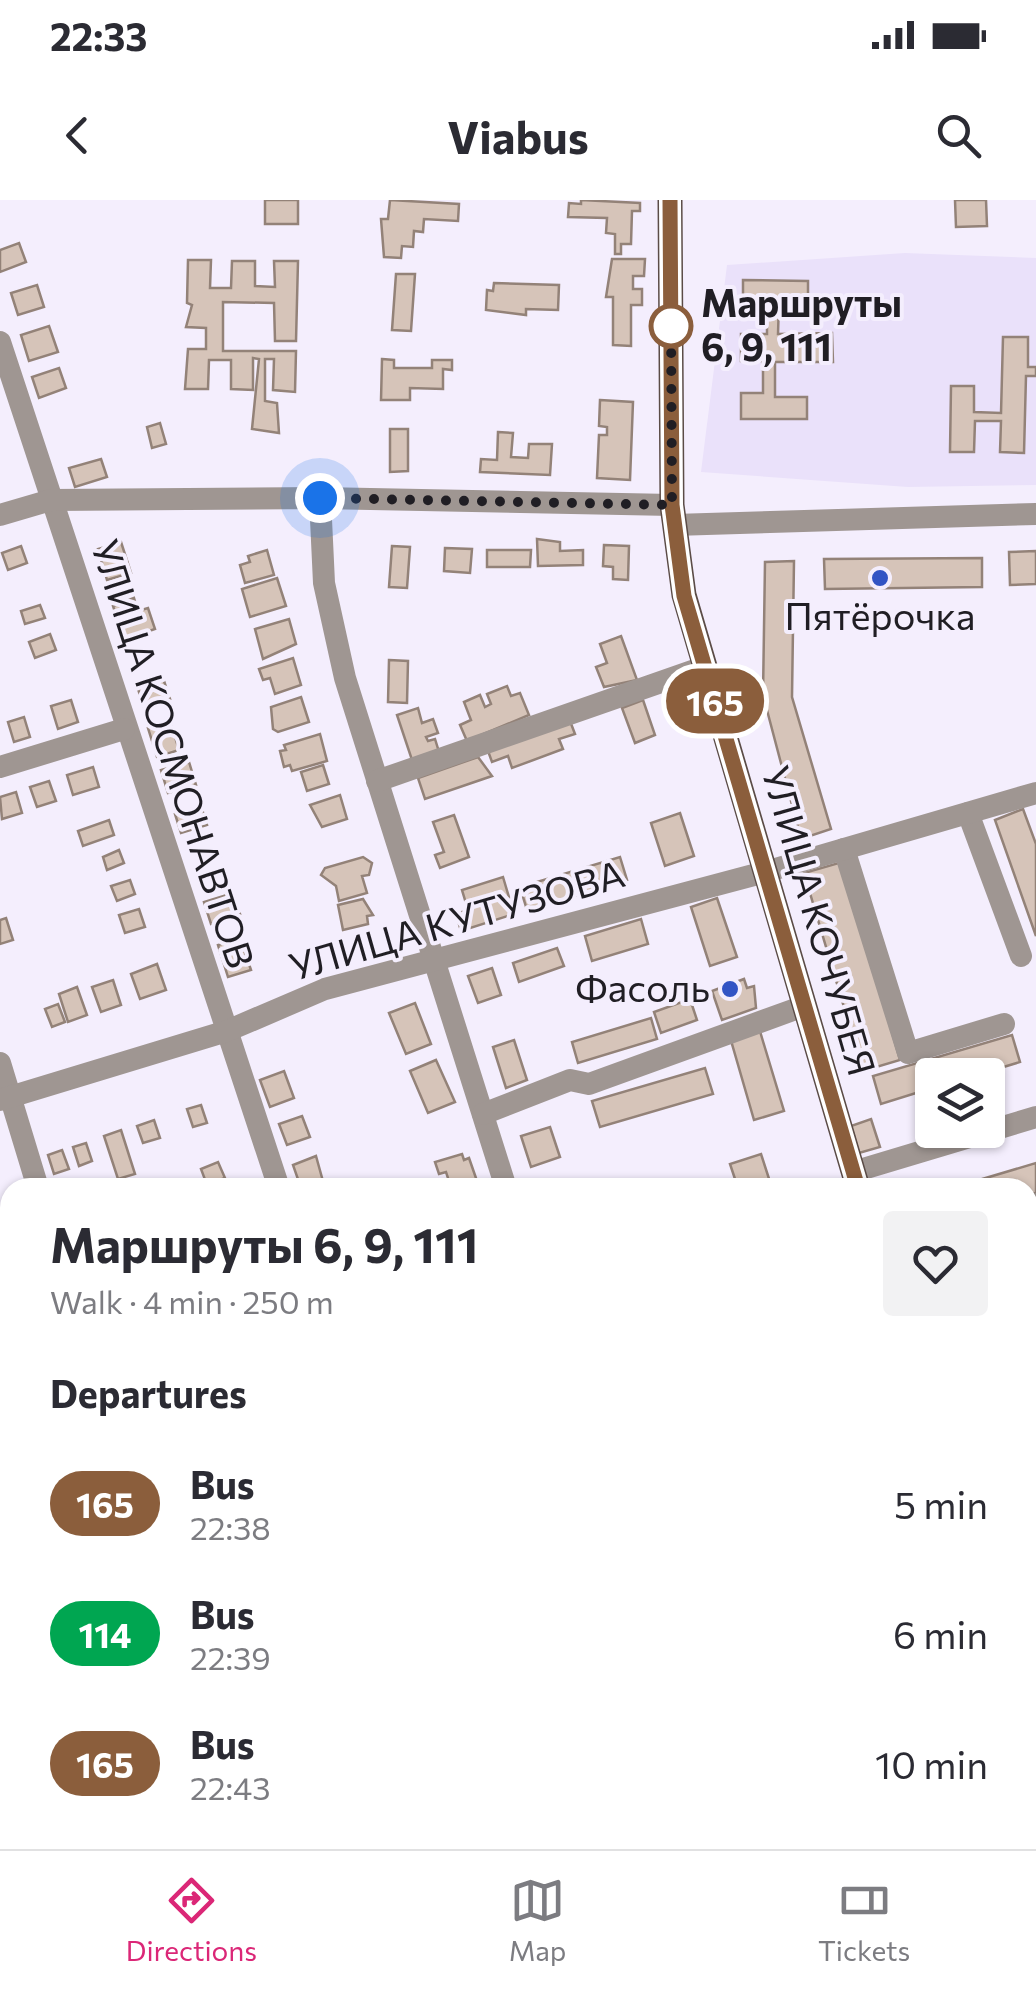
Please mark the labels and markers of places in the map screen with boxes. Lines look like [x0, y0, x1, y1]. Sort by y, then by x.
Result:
place label: Маршруты 6, 9, 111 [701, 278, 902, 369]
marker: Маршруты 6, 9, 111 [650, 305, 692, 347]
marker: Пятёрочка [869, 567, 891, 589]
place label: Пятёрочка [784, 591, 976, 638]
place label: Фасоль [575, 963, 710, 1010]
marker: Фасоль [719, 978, 741, 1000]

